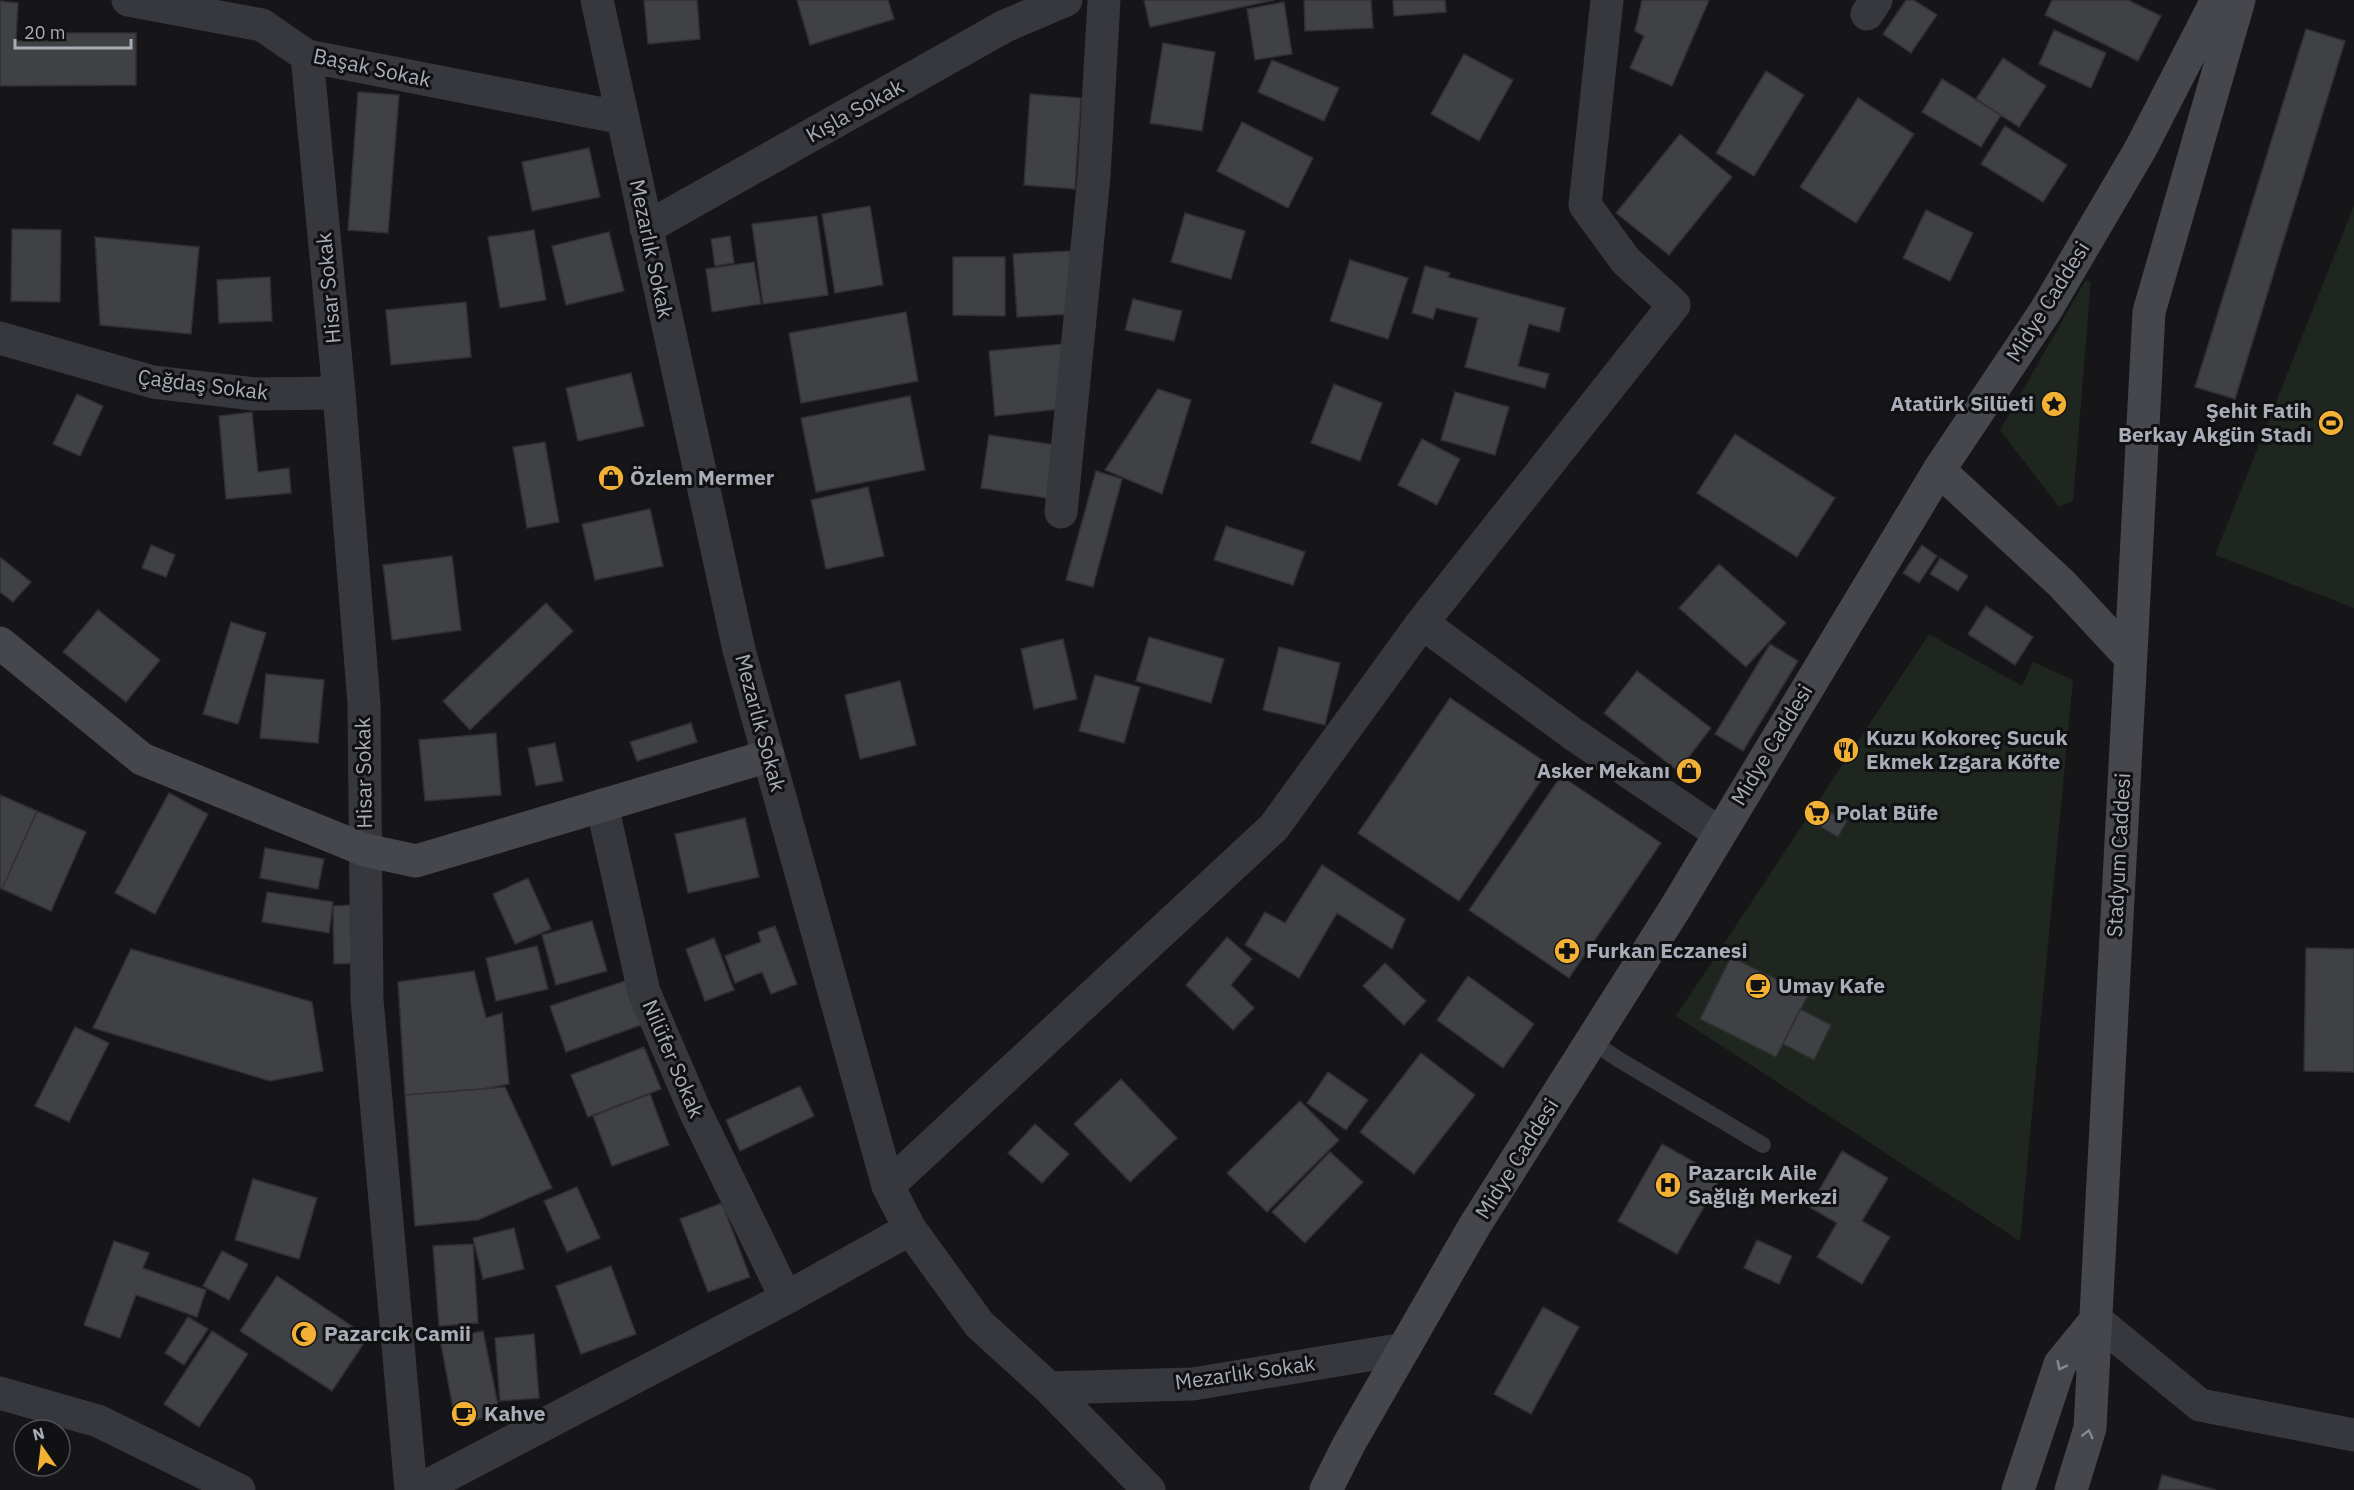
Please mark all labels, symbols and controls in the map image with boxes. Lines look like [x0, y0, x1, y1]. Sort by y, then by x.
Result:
scale bar [15, 12, 130, 50]
text: 20 m [24, 21, 66, 44]
street label: Başak Sokak [311, 41, 434, 93]
street label: Kışla Sokak [801, 72, 908, 148]
street label: Mezarlık Sokak [624, 177, 680, 321]
street label: Hisar Sokak [309, 231, 347, 345]
street label: Midye Caddesi [1999, 236, 2095, 367]
street label: Çağdaş Sokak [136, 362, 270, 406]
place label: Atatürk Silüeti [1890, 389, 2034, 417]
place icon: Atatürk Silüeti [2039, 389, 2069, 419]
place label: Şehit Fatih Berkay Akgün Stadı [2118, 396, 2312, 448]
sports icon: Şehit Fatih Berkay Akgün Stadı [2316, 408, 2346, 438]
shop icon: Özlem Mermer [596, 463, 626, 493]
place label: Özlem Mermer [630, 463, 775, 491]
street label: Mezarlık Sokak [729, 651, 793, 795]
street label: Midye Caddesi [1724, 679, 1818, 810]
street label: Hisar Sokak [348, 717, 378, 829]
place label: Kuzu Kokoreç Sucuk Ekmek Izgara Köfte [1866, 723, 2068, 775]
restaurant icon: Kuzu Kokoreç Sucuk Ekmek Izgara Köfte [1831, 735, 1861, 765]
place label: Asker Mekanı [1537, 756, 1670, 784]
shop icon: Asker Mekanı [1674, 756, 1704, 786]
street label: Stadyum Caddesi [2100, 772, 2136, 938]
supermarket icon: Polat Büfe [1802, 798, 1832, 828]
place label: Polat Büfe [1836, 798, 1938, 826]
pharmacy icon: Furkan Eczanesi [1552, 936, 1582, 966]
place label: Furkan Eczanesi [1586, 936, 1747, 964]
cafe icon: Umay Kafe [1743, 971, 1773, 1001]
place label: Umay Kafe [1778, 971, 1885, 999]
street label: Nilüfer Sokak [636, 995, 711, 1122]
street label: Midye Caddesi [1468, 1093, 1564, 1224]
place label: Pazarcık Aile Sağlığı Merkezi [1688, 1158, 1838, 1210]
hospital icon: Pazarcık Aile Sağlığı Merkezi [1653, 1170, 1683, 1200]
mosque icon: Pazarcık Camii [289, 1319, 319, 1349]
place label: Pazarcık Camii [324, 1319, 471, 1347]
street label: Mezarlık Sokak [1173, 1348, 1317, 1396]
one-way arrow [2057, 1360, 2068, 1370]
cafe icon: Kahve [449, 1399, 479, 1429]
place label: Kahve [484, 1399, 546, 1427]
north arrow [12, 1418, 72, 1478]
text: N [30, 1422, 46, 1445]
one-way arrow [2080, 1429, 2093, 1439]

